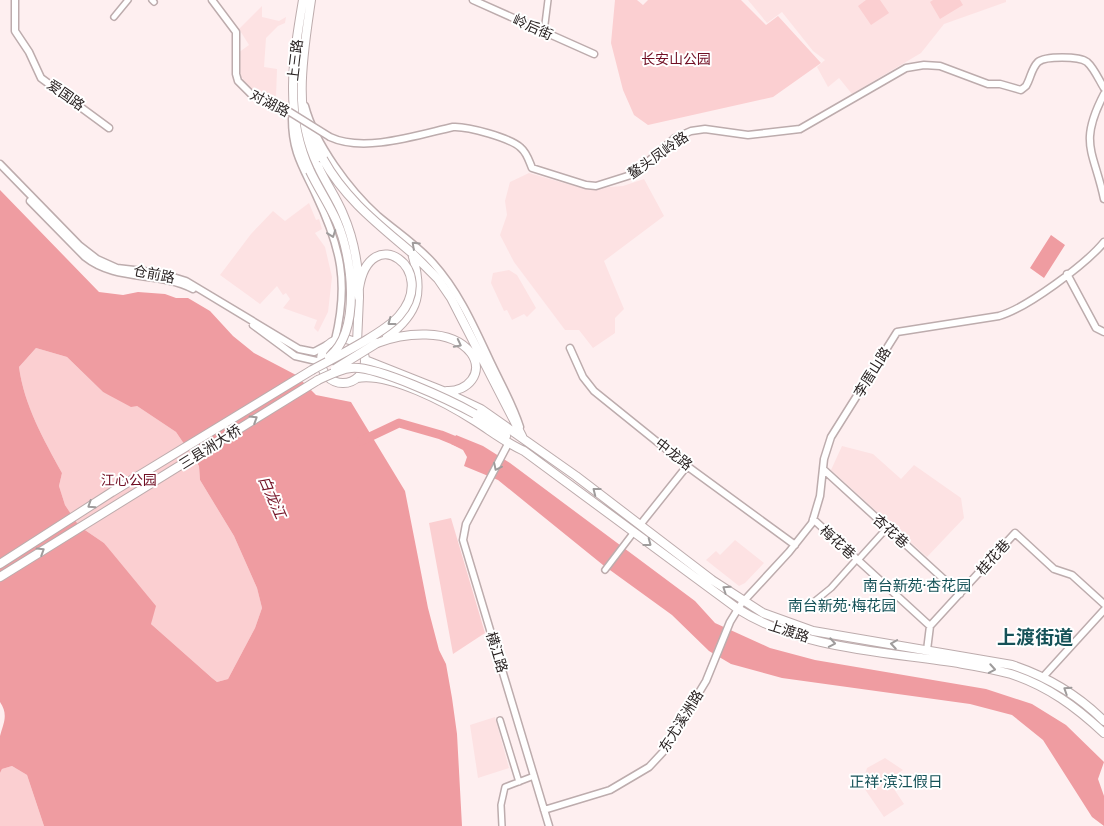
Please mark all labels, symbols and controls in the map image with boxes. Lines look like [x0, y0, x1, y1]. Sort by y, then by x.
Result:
street label: 岭后街 [511, 11, 555, 43]
street label: 上三路 [285, 38, 305, 82]
park label: 长安山公园 [641, 51, 711, 67]
street label: 爱国路 [44, 76, 88, 114]
street label: 对湖路 [248, 86, 292, 120]
street label: 鳌头凤岭路 [625, 128, 691, 182]
one-way arrow [326, 229, 336, 238]
one-way arrow [411, 242, 420, 251]
street label: 仓前路 [132, 262, 176, 286]
one-way arrow [388, 317, 397, 326]
one-way arrow [452, 338, 461, 348]
street label: 李厝山路 [850, 344, 894, 400]
one-way arrow [248, 416, 257, 426]
street label: 三县洲大桥 [176, 422, 244, 472]
street label: 中龙路 [653, 435, 695, 473]
one-way arrow [493, 462, 503, 471]
park label: 江心公园 [101, 472, 157, 488]
water label: 白龙江 [255, 473, 290, 523]
one-way arrow [593, 489, 602, 497]
one-way arrow [88, 499, 97, 508]
street label: 杏花巷 [870, 511, 912, 551]
street label: 梅花巷 [817, 522, 859, 562]
street label: 桂花巷 [973, 536, 1013, 578]
one-way arrow [642, 537, 652, 546]
one-way arrow [36, 548, 45, 557]
district label: 南台新苑·杏花园 [863, 577, 971, 595]
one-way arrow [722, 586, 731, 595]
district label: 南台新苑·梅花园 [788, 597, 896, 615]
street label: 上渡路 [767, 617, 811, 645]
district label: 上渡街道 [997, 626, 1073, 649]
street label: 横江路 [483, 630, 511, 674]
one-way arrow [828, 637, 837, 648]
one-way arrow [890, 640, 899, 650]
one-way arrow [988, 664, 997, 674]
street label: 东尤溪洲路 [656, 687, 706, 755]
one-way arrow [1063, 687, 1072, 696]
district label: 正祥·滨江假日 [849, 773, 943, 791]

